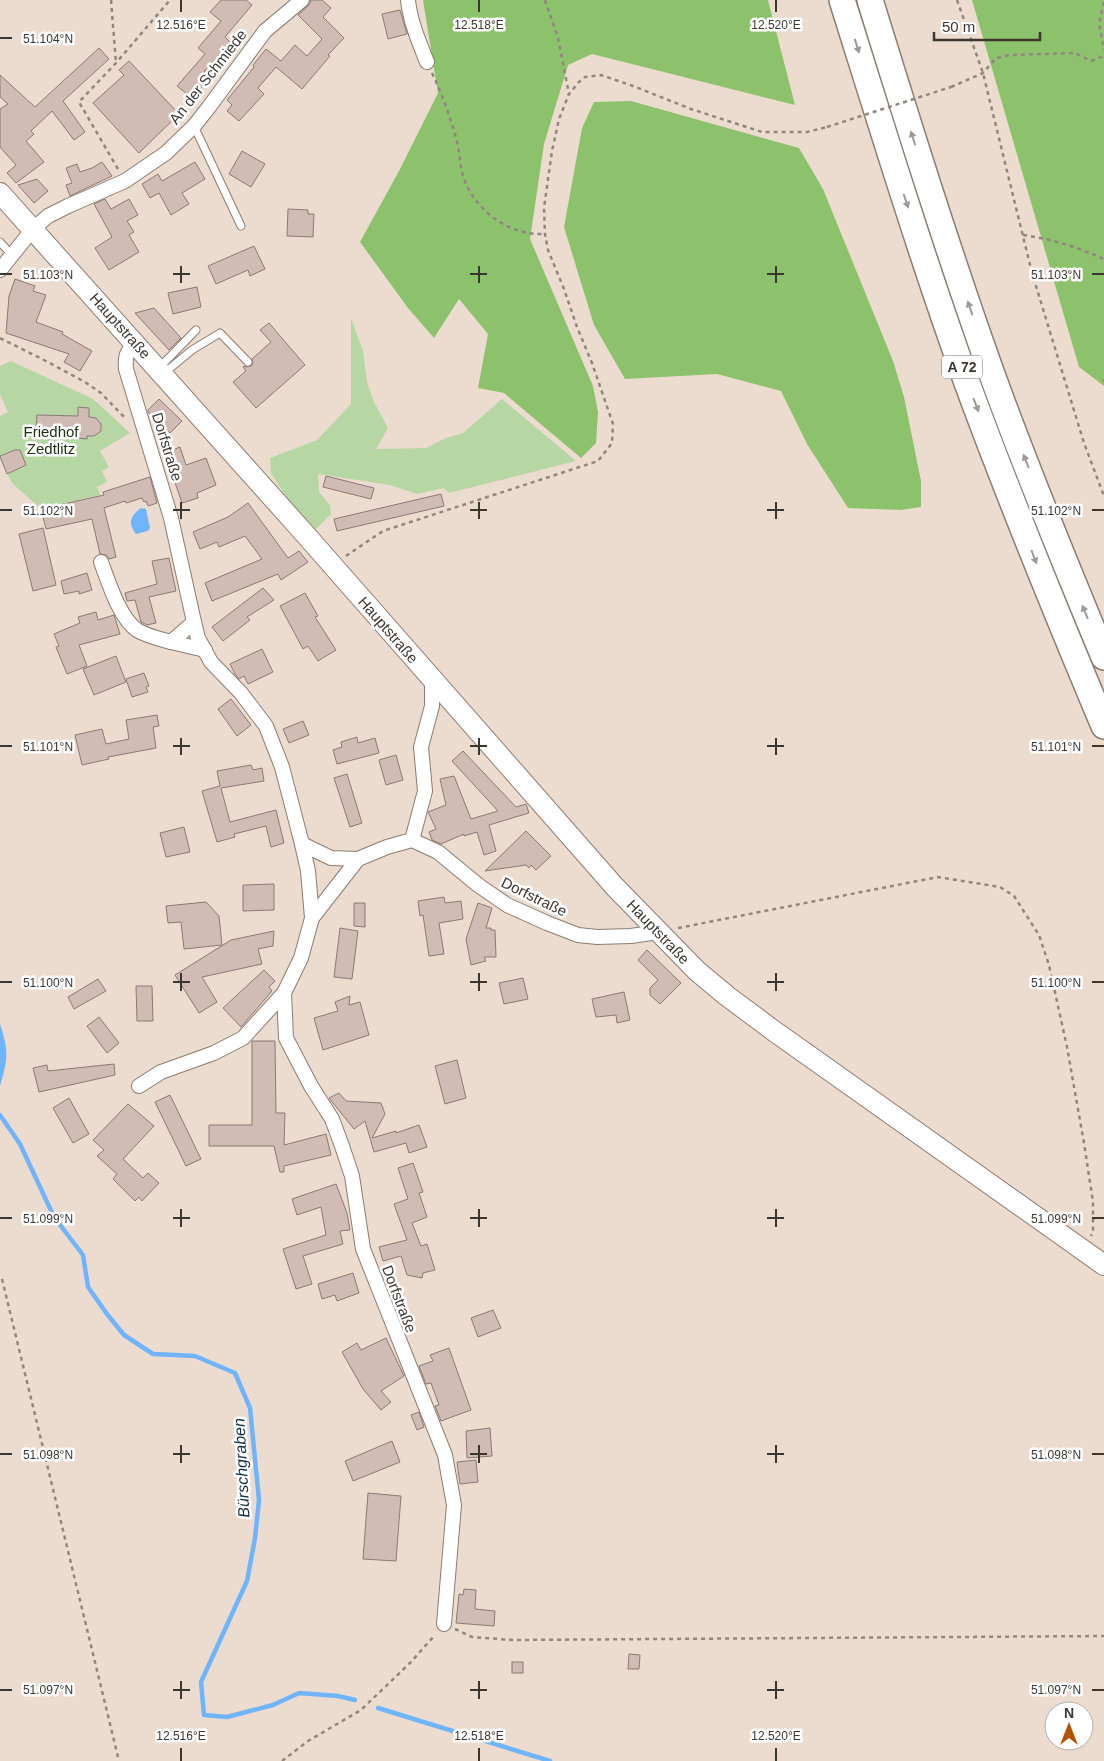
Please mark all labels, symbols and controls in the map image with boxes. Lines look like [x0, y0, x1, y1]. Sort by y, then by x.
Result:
scale bar [934, 10, 1040, 42]
text: 12.516°E [156, 18, 206, 32]
text: 12.518°E [454, 18, 504, 32]
text: 12.520°E [751, 18, 801, 32]
text: 50 m [942, 18, 975, 35]
street label: An der Schmiede [165, 26, 250, 127]
text: 51.104°N [23, 32, 73, 46]
one-way arrow [853, 39, 861, 54]
one-way arrow [908, 130, 916, 145]
one-way arrow [903, 194, 910, 209]
text: 51.103°N [23, 268, 73, 282]
text: 51.103°N [1031, 268, 1081, 282]
street label: Hauptstraße [86, 289, 154, 362]
one-way arrow [966, 301, 973, 316]
road number: A 72 [942, 356, 982, 378]
one-way arrow [973, 397, 980, 412]
street label: Dorfstraße [149, 410, 186, 483]
park label: Friedhof Zedtlitz [23, 423, 79, 457]
one-way arrow [1022, 453, 1030, 468]
text: 51.102°N [23, 504, 73, 518]
text: 51.102°N [1031, 504, 1081, 518]
one-way arrow [1030, 549, 1038, 564]
street label: Hauptstraße [355, 593, 422, 666]
one-way arrow [1081, 605, 1089, 619]
text: 51.101°N [23, 740, 73, 754]
text: 51.101°N [1031, 740, 1081, 754]
street label: Dorfstraße [499, 873, 570, 920]
street label: Hauptstraße [624, 896, 693, 967]
text: 51.100°N [23, 976, 73, 990]
text: 51.100°N [1031, 976, 1081, 990]
text: 51.099°N [23, 1212, 73, 1226]
text: 51.099°N [1031, 1212, 1081, 1226]
street label: Dorfstraße [379, 1263, 420, 1335]
water label: Bürschgraben [230, 1418, 253, 1518]
text: 51.098°N [23, 1448, 73, 1462]
text: 51.098°N [1031, 1448, 1081, 1462]
text: 51.097°N [23, 1683, 73, 1697]
text: 51.097°N [1031, 1683, 1081, 1697]
north arrow [1044, 1701, 1094, 1751]
text: N [1064, 1705, 1074, 1721]
text: 12.516°E [156, 1729, 206, 1743]
text: 12.518°E [454, 1729, 504, 1743]
text: 12.520°E [751, 1729, 801, 1743]

